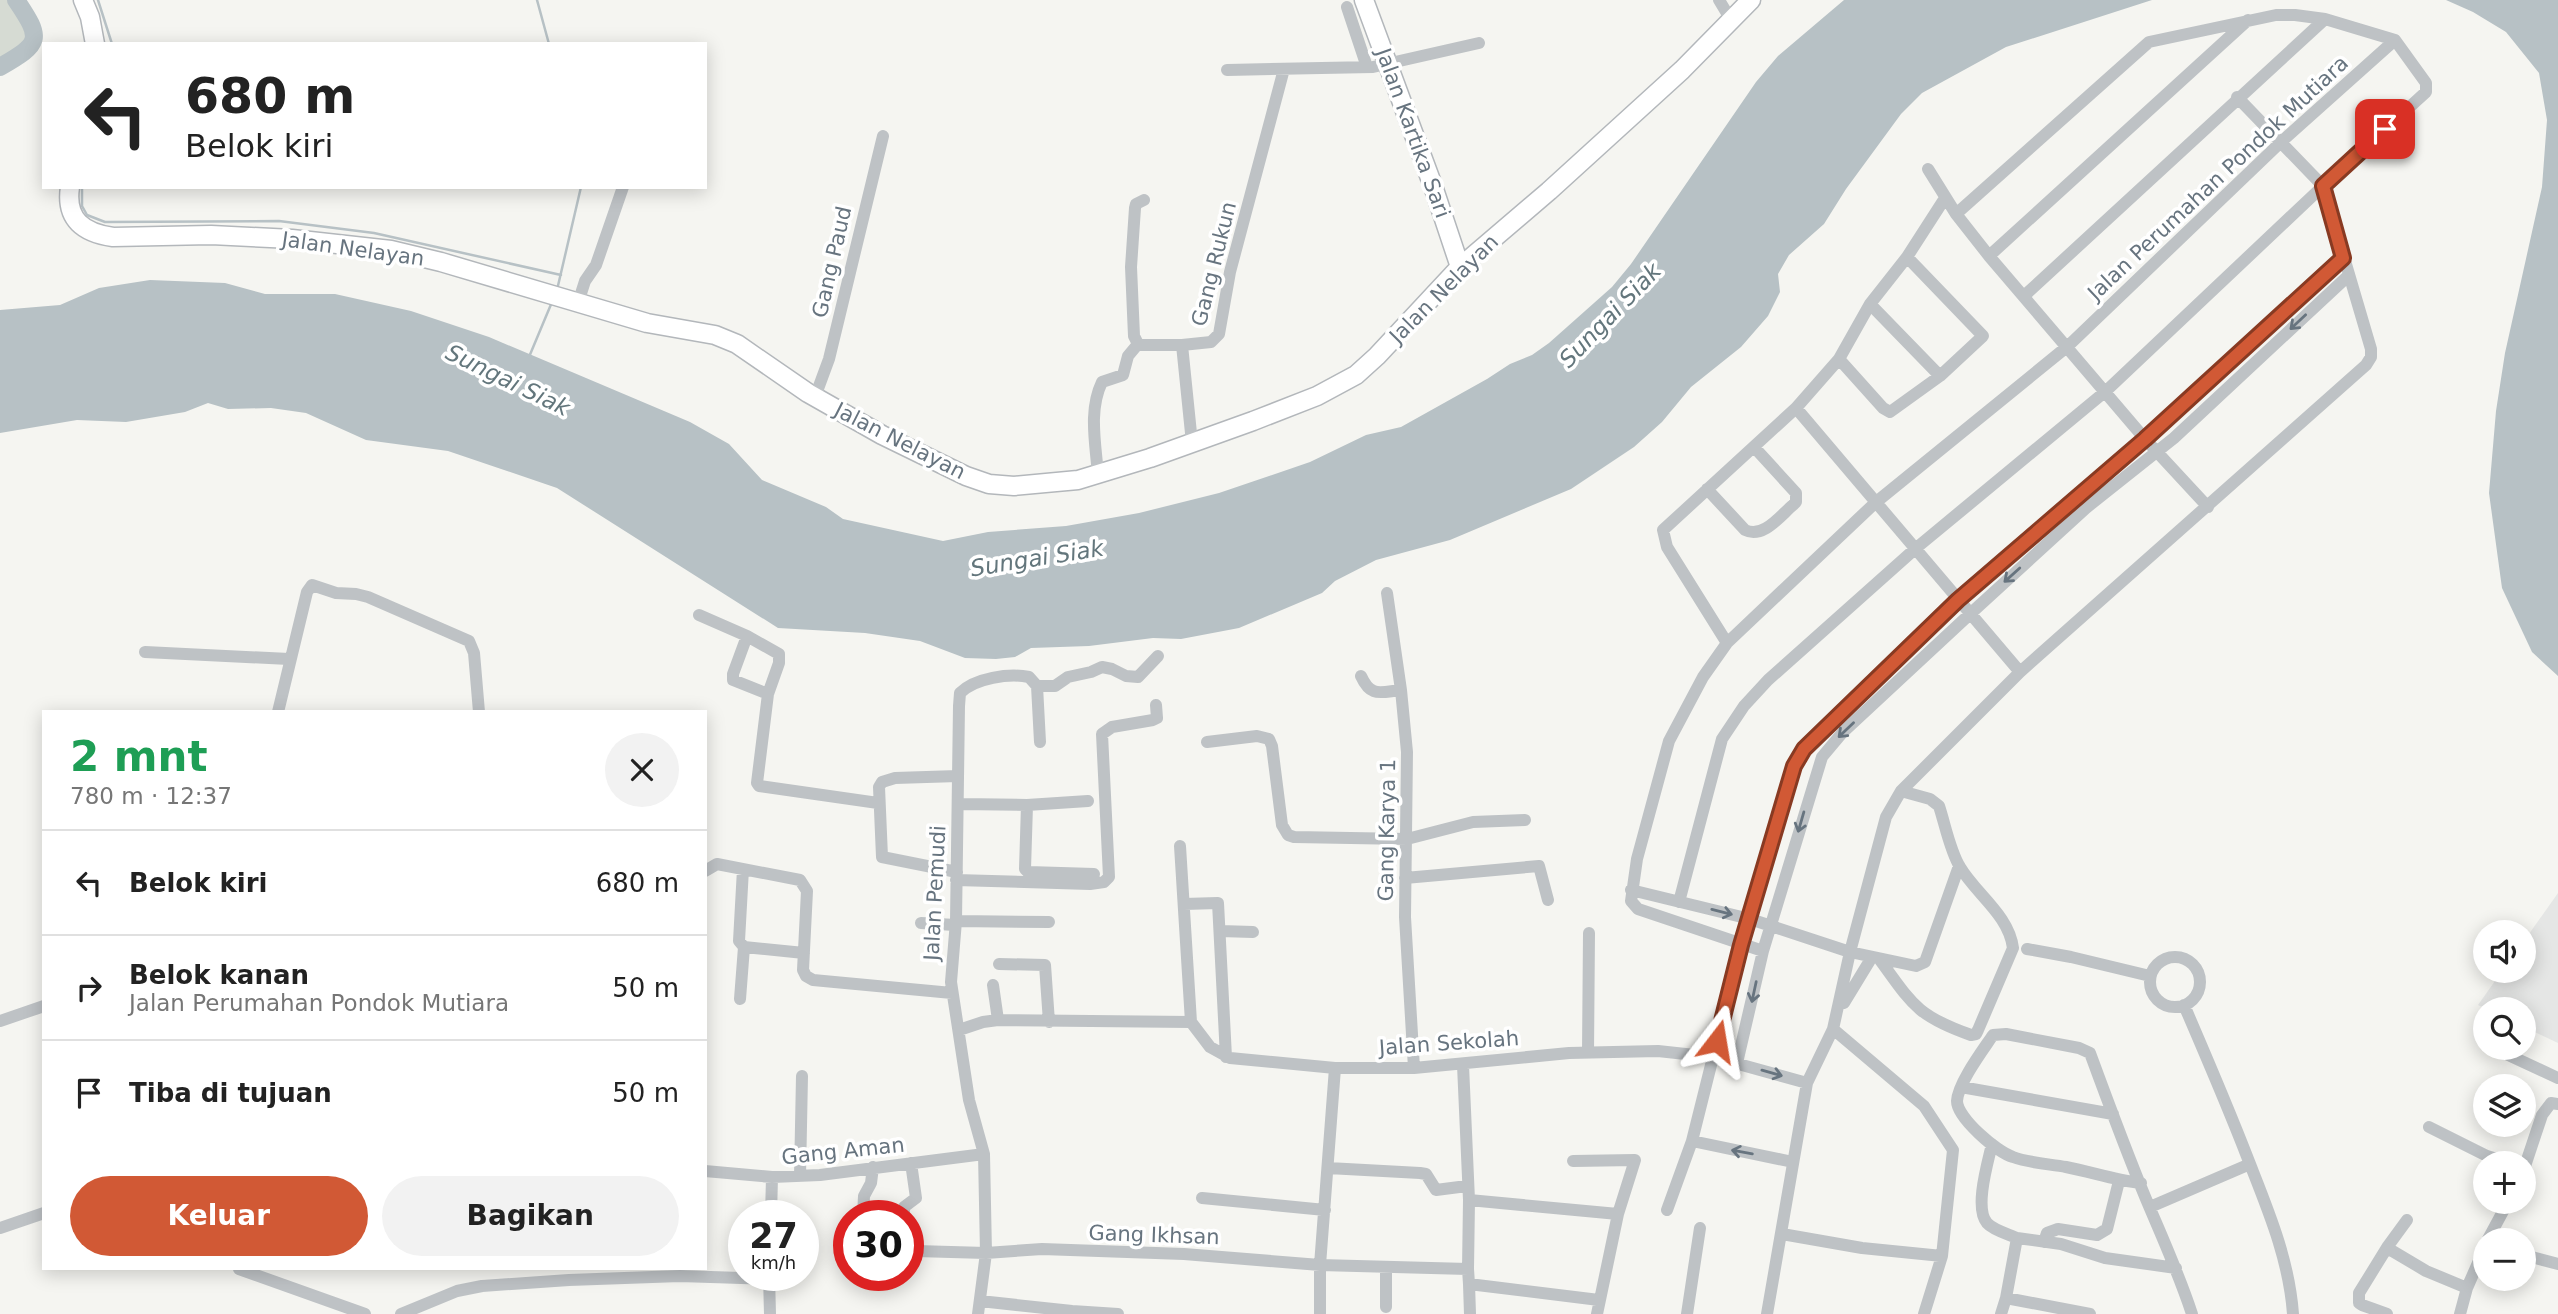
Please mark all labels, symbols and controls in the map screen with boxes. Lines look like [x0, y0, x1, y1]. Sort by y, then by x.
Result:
street label: Jalan Kartika Sari [1370, 43, 1455, 221]
street label: Jalan Perumahan Pondok Mutiara [2081, 51, 2353, 306]
text: 680 m [185, 68, 355, 125]
icon: left [70, 70, 161, 161]
pin [2355, 99, 2415, 159]
icon: arrive [2366, 110, 2404, 148]
text: Belok kiri [185, 127, 333, 165]
street label: Gang Rukun [1187, 199, 1241, 329]
street label: Gang Paud [808, 204, 856, 320]
street label: Jalan Nelayan [278, 227, 426, 271]
street label: Jalan Nelayan [1383, 230, 1503, 350]
water label: Sungai Siak [1554, 256, 1667, 372]
one-way arrow [2290, 314, 2307, 331]
water label: Sungai Siak [442, 339, 576, 422]
street label: Jalan Nelayan [829, 397, 969, 484]
water label: Sungai Siak [969, 534, 1107, 581]
one-way arrow [2003, 567, 2021, 583]
one-way arrow [1838, 721, 1855, 738]
text: 2 mnt [70, 732, 208, 781]
button: close [605, 733, 679, 807]
street label: Gang Karya 1 [1374, 758, 1400, 902]
text: 780 m · 12:37 [70, 783, 232, 809]
one-way arrow [1794, 810, 1807, 833]
street label: Jalan Pemudi [919, 825, 951, 963]
icon: left [70, 864, 108, 902]
text: Belok kiri [129, 868, 268, 898]
text: 680 m [596, 868, 679, 898]
one-way arrow [1710, 906, 1733, 919]
map controls [2473, 920, 2536, 1291]
button: sound [2473, 920, 2536, 983]
text: Belok kanan [129, 960, 309, 990]
icon: right [70, 969, 108, 1007]
text: 50 m [612, 973, 679, 1003]
one-way arrow [1747, 980, 1761, 1003]
text: Jalan Perumahan Pondok Mutiara [129, 990, 509, 1016]
button: search [2473, 997, 2536, 1060]
position arrow [1680, 1004, 1754, 1078]
street label: Jalan Sekolah [1376, 1026, 1520, 1060]
one-way arrow [1761, 1068, 1783, 1081]
icon: arrive [70, 1074, 108, 1112]
button: layers [2473, 1074, 2536, 1137]
text: Tiba di tujuan [129, 1078, 332, 1108]
text: 50 m [612, 1078, 679, 1108]
street label: Gang Aman [780, 1133, 906, 1169]
one-way arrow [1732, 1145, 1754, 1159]
button: + [2473, 1151, 2536, 1214]
button: Keluar [70, 1176, 368, 1256]
button: Bagikan [382, 1176, 679, 1256]
speed limit sign: 30 [833, 1200, 924, 1291]
text: 27 [749, 1216, 798, 1256]
street label: Gang Ikhsan [1088, 1221, 1220, 1249]
button: − [2473, 1228, 2536, 1291]
text: km/h [751, 1252, 796, 1273]

